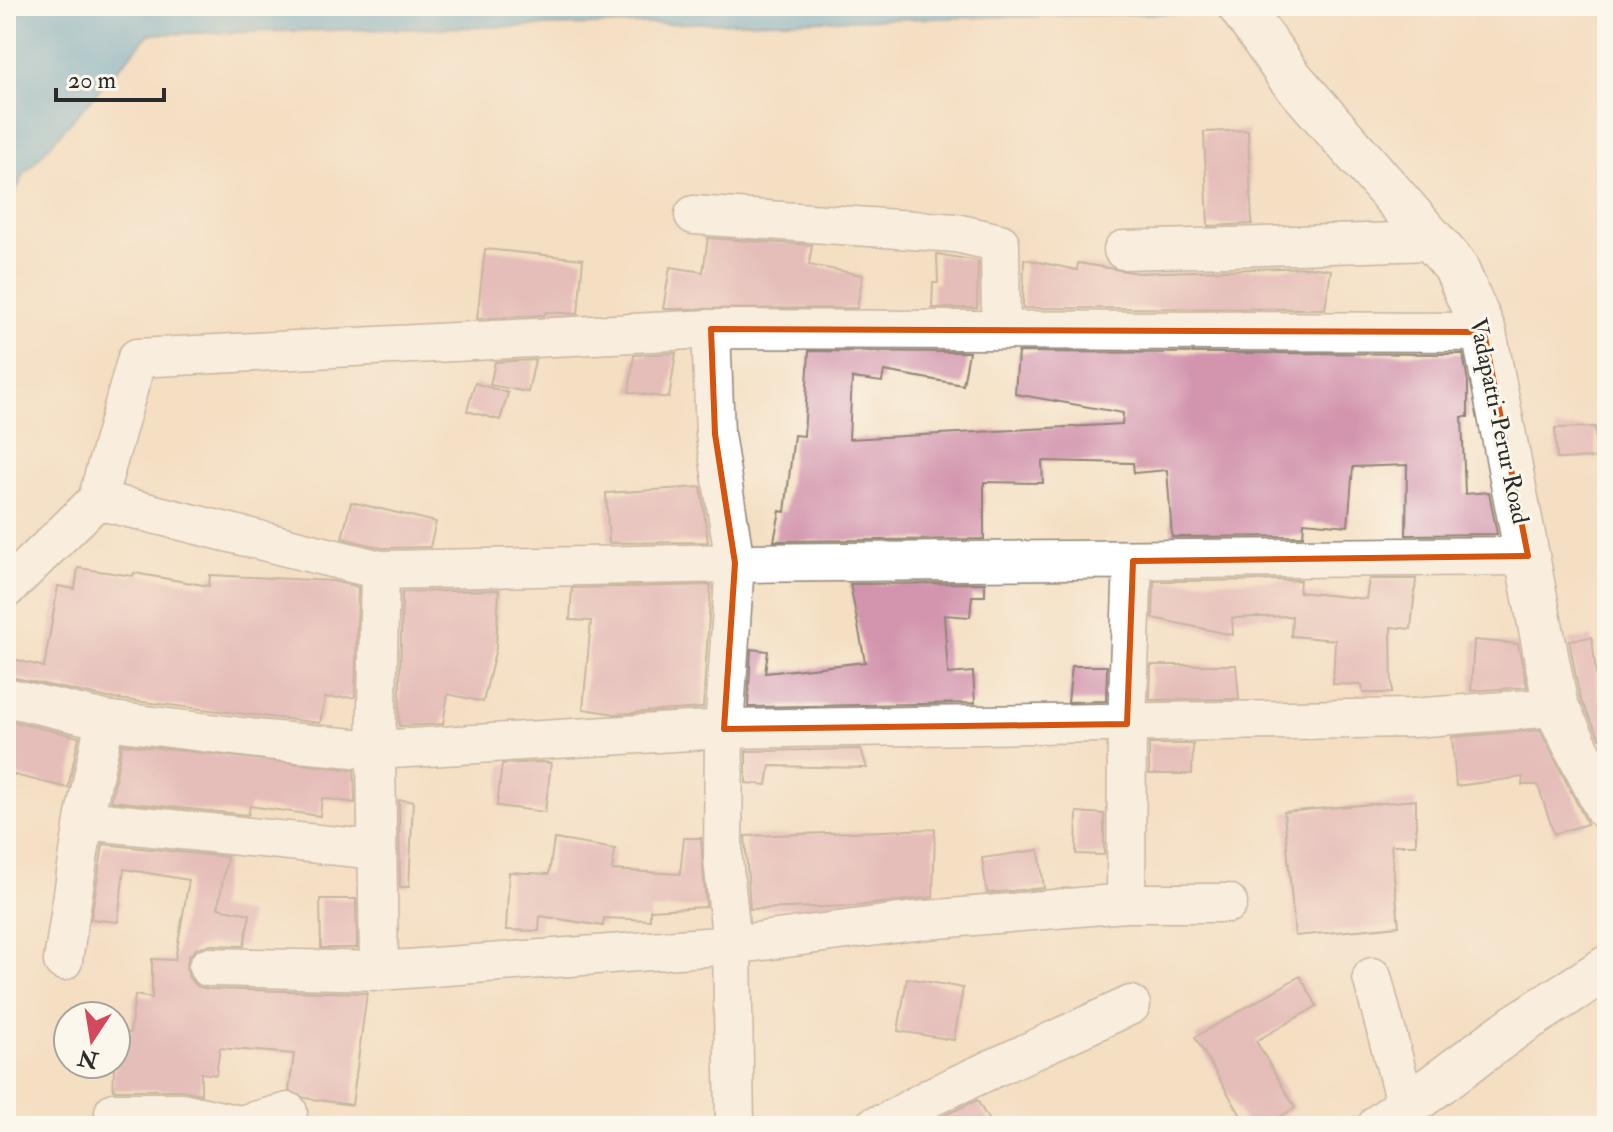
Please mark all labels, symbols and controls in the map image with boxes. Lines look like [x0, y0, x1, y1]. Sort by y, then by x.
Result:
scale bar [56, 52, 164, 102]
text: 20 m [68, 65, 117, 96]
street label: Vadapatti-Perur Road [1462, 315, 1536, 527]
north arrow [52, 1000, 132, 1080]
text: N [75, 1043, 102, 1075]

